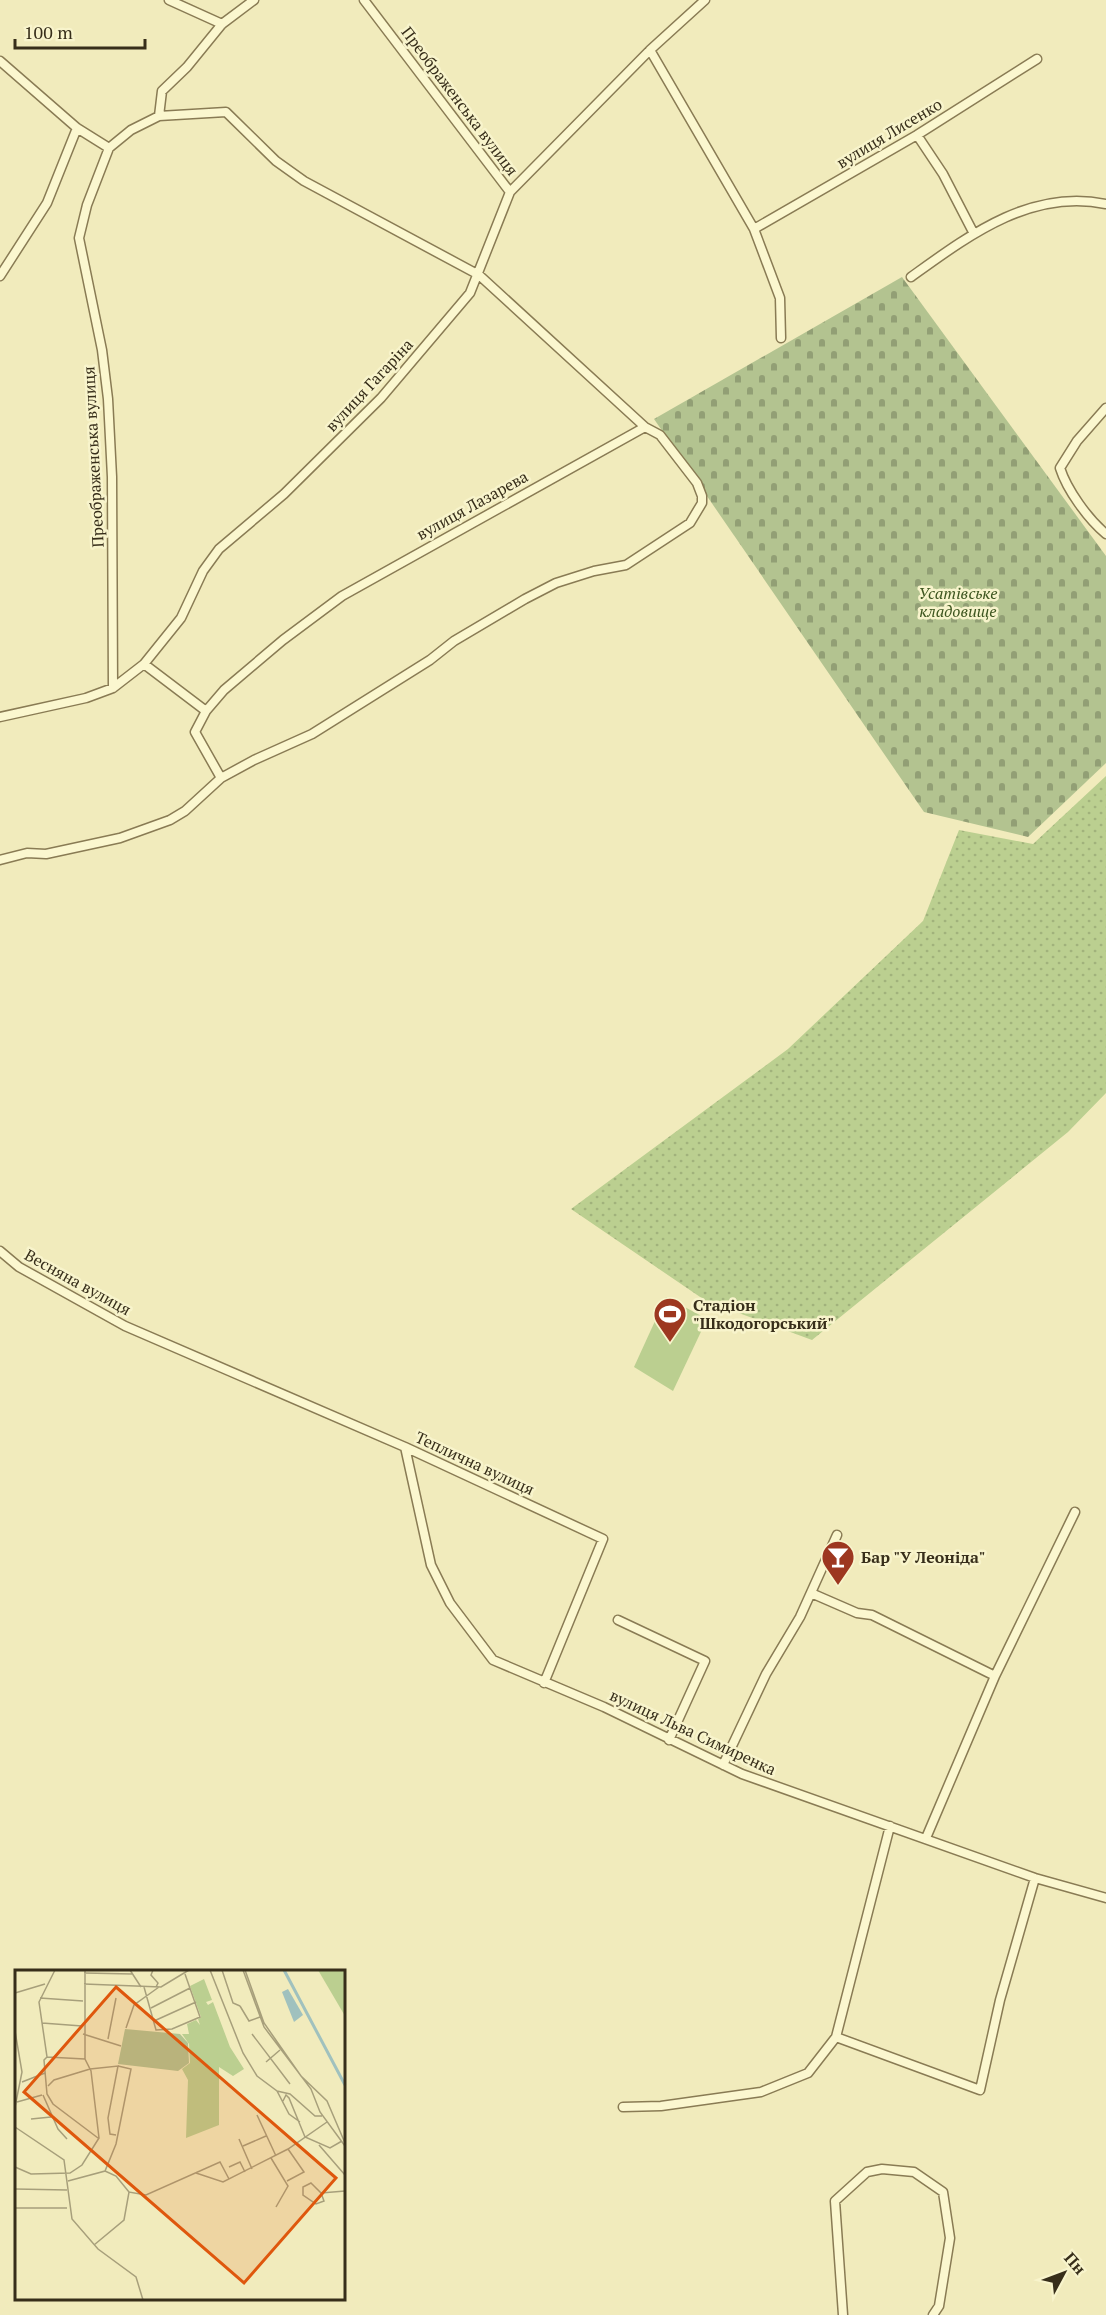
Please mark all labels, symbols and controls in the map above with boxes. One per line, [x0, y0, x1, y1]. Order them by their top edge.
scale bar [15, 12, 146, 50]
text: 100 m [24, 20, 73, 44]
street label: Преображенська вулиця [397, 22, 523, 180]
street label: вулиця Лисенко [832, 93, 946, 173]
street label: вулиця Гагаріна [320, 334, 418, 436]
street label: Преображенська вулиця [77, 366, 109, 548]
street label: вулиця Лазарева [412, 465, 532, 545]
park label: Усатівське кладовище [918, 582, 998, 622]
street label: Весняна вулиця [21, 1244, 135, 1320]
place label: Стадіон "Шкодогорський" [693, 1294, 834, 1334]
sports icon: Стадіон "Шкодогорський" [652, 1296, 688, 1343]
street label: Теплична вулиця [412, 1426, 538, 1500]
bar icon: Бар "У Леоніда" [820, 1539, 856, 1586]
place label: Бар "У Леоніда" [861, 1546, 986, 1568]
street label: вулиця Льва Симиренка [606, 1684, 780, 1780]
inset map [15, 1970, 345, 2300]
north arrow [1034, 2243, 1094, 2303]
text: Пн [1060, 2247, 1091, 2279]

